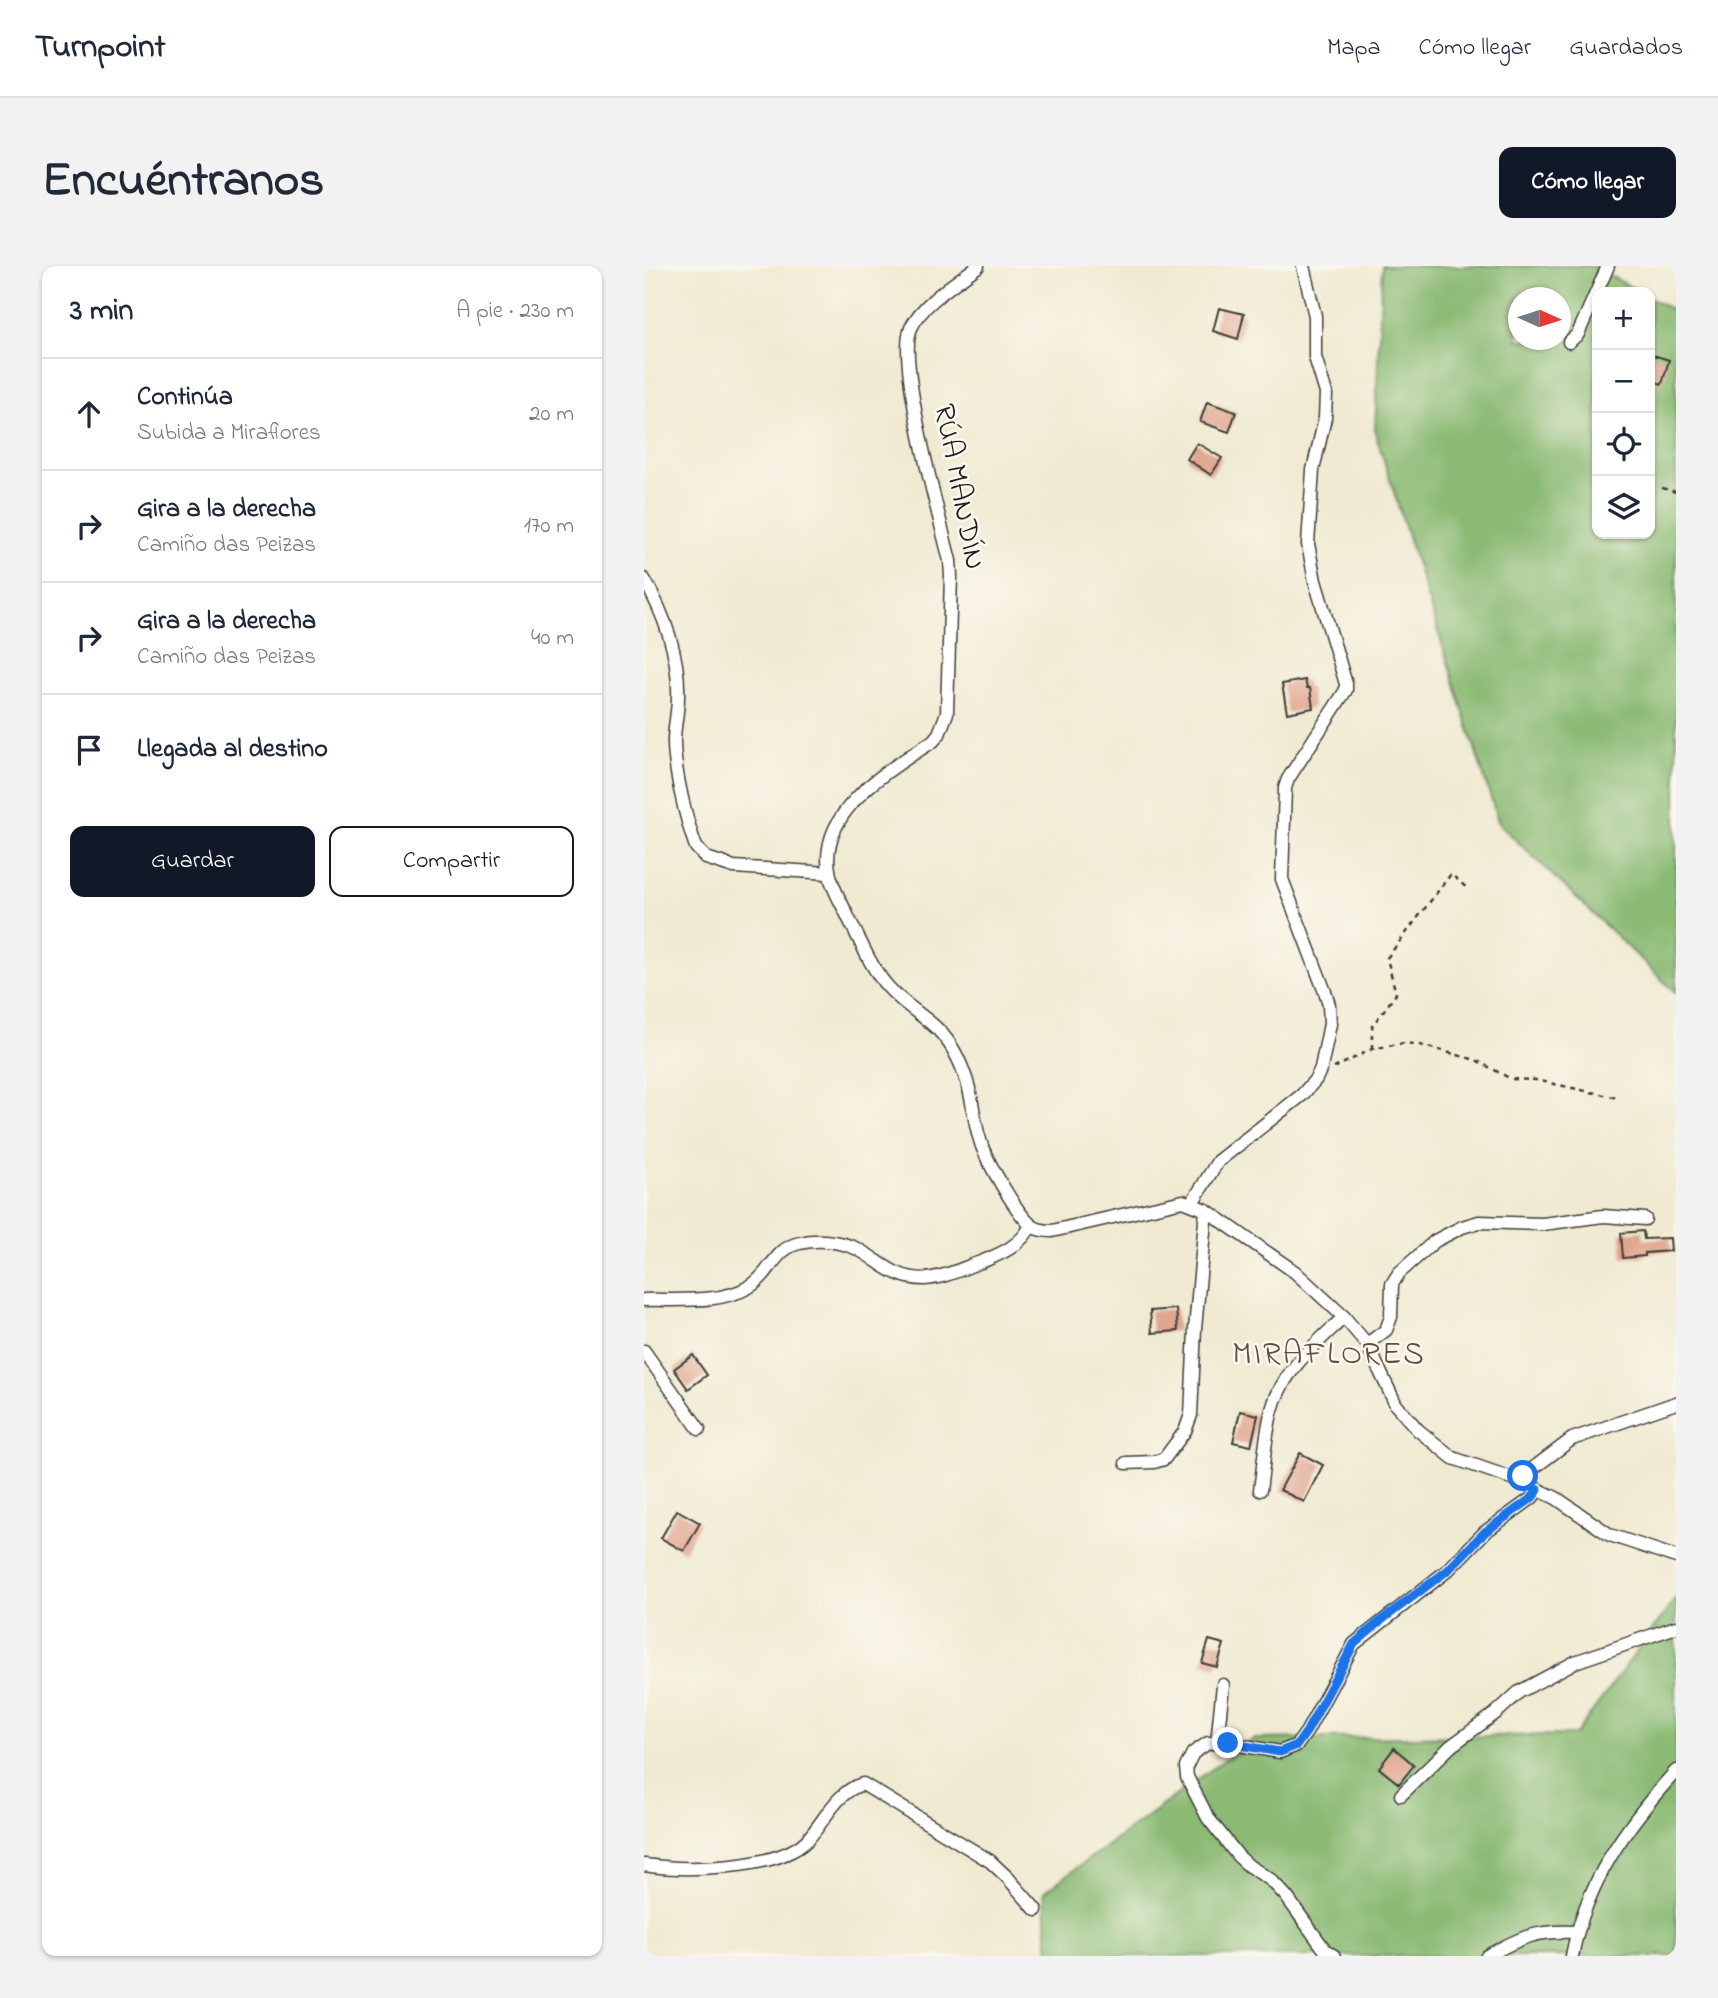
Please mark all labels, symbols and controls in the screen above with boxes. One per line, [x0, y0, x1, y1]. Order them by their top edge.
text: Turnpoint [35, 24, 166, 72]
text: Mapa [1327, 31, 1380, 66]
text: Cómo llegar [1418, 31, 1531, 66]
text: Guardados [1569, 31, 1683, 66]
text: Encuéntranos [42, 146, 324, 218]
button: Cómo llegar [1499, 147, 1676, 218]
north arrow [1508, 287, 1571, 350]
map controls [1592, 287, 1655, 539]
button: + [1592, 287, 1655, 350]
text: 3 min [70, 290, 133, 334]
text: A pie · 230 m [456, 295, 574, 328]
button: − [1592, 350, 1655, 413]
text: Continúa [137, 379, 233, 417]
icon: ahead [70, 395, 108, 433]
text: 20 m [529, 398, 574, 431]
street label: RÚA MANDÍN [920, 400, 996, 574]
button: locate [1592, 413, 1655, 476]
text: Subida a Miraflores [137, 417, 321, 450]
button: layers [1592, 476, 1655, 539]
text: Gira a la derecha [137, 491, 316, 529]
icon: right [70, 507, 108, 545]
text: 170 m [524, 510, 574, 543]
text: Camiño das Peizas [137, 529, 316, 562]
text: Gira a la derecha [137, 603, 316, 641]
icon: right [70, 619, 108, 657]
text: 40 m [531, 622, 574, 655]
text: Camiño das Peizas [137, 641, 316, 674]
icon: arrive [70, 731, 108, 769]
text: Llegada al destino [137, 731, 328, 769]
button: Guardar [70, 826, 315, 897]
button: Compartir [329, 826, 574, 897]
district label: MIRAFLORES [1232, 1332, 1426, 1379]
route start [1507, 1460, 1538, 1491]
route end [1212, 1727, 1243, 1758]

